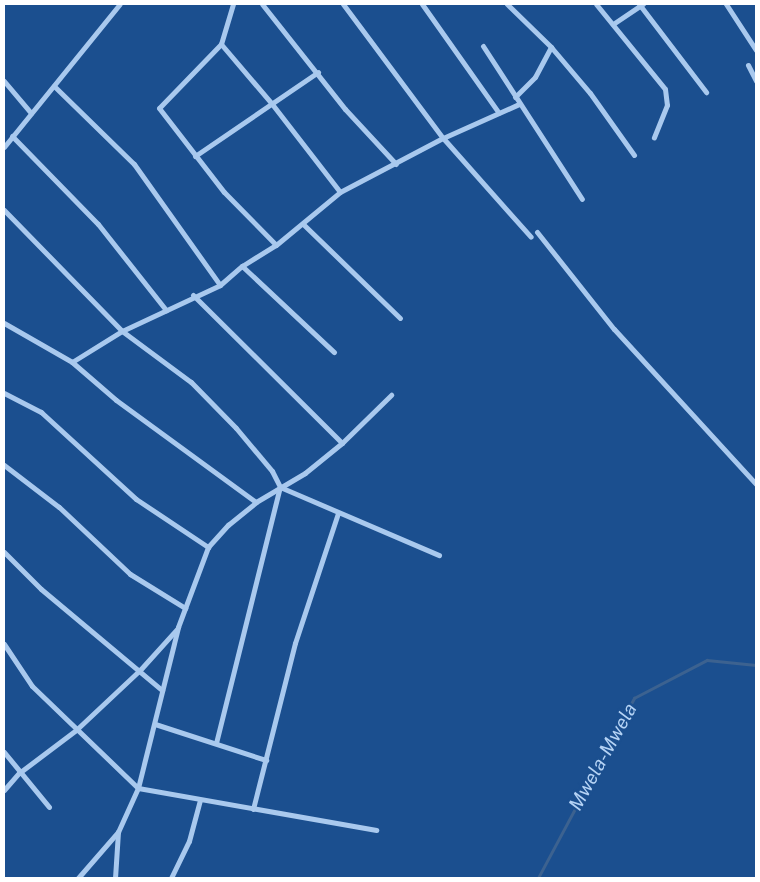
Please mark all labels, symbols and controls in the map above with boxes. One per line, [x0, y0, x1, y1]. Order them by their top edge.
water label: Mwela-Mwela [564, 699, 642, 815]

